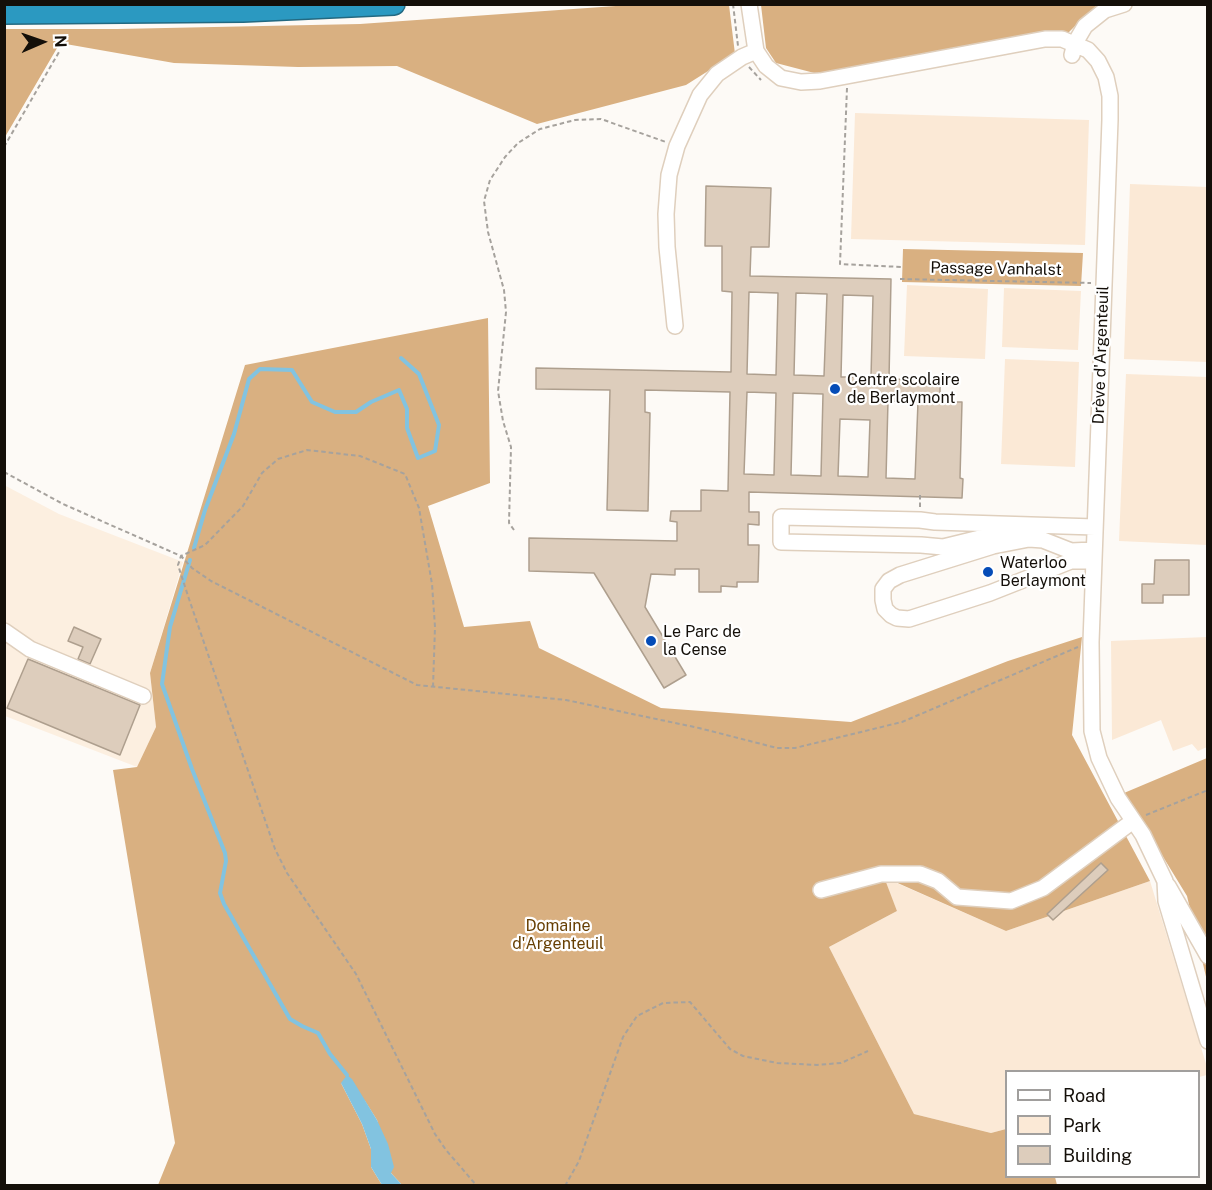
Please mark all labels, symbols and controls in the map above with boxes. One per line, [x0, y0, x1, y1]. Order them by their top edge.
north arrow [12, 12, 72, 72]
text: N [51, 35, 70, 48]
street label: Passage Vanhalst [930, 258, 1062, 280]
street label: Drève d'Argenteuil [1089, 285, 1113, 425]
place label: Centre scolaire de Berlaymont [847, 370, 960, 408]
marker: Centre scolaire de Berlaymont [828, 382, 842, 396]
place label: Waterloo Berlaymont [1000, 553, 1086, 591]
marker: Waterloo Berlaymont [981, 565, 995, 579]
place label: Le Parc de la Cense [663, 622, 741, 660]
marker: Le Parc de la Cense [644, 634, 658, 648]
park label: Domaine d'Argenteuil [512, 916, 604, 954]
legend [1005, 1070, 1200, 1178]
text: Road [1063, 1085, 1106, 1106]
text: Park [1063, 1115, 1101, 1136]
text: Building [1063, 1145, 1132, 1166]

